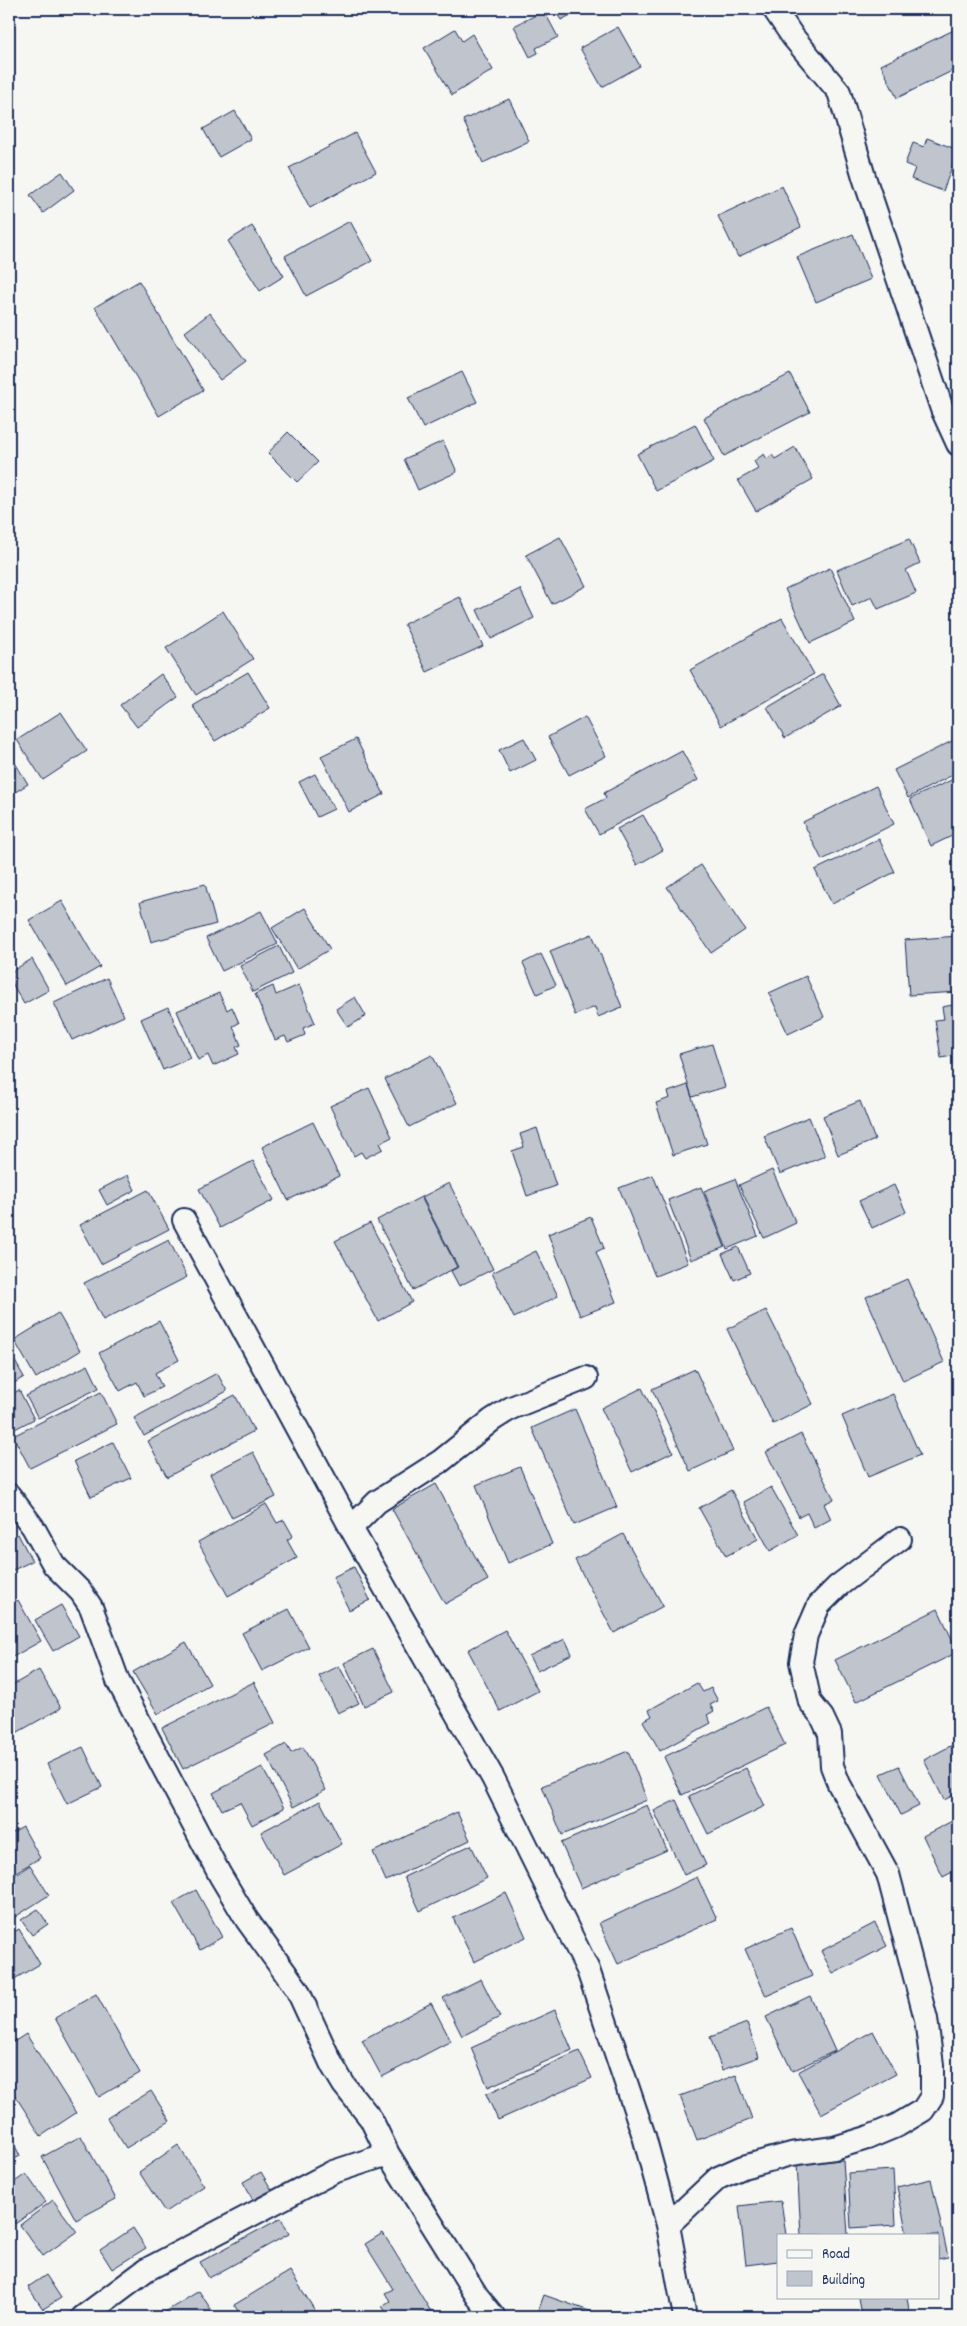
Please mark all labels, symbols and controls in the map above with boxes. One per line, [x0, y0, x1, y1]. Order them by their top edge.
legend [777, 2234, 940, 2298]
text: Road [822, 2244, 850, 2266]
text: Building [822, 2270, 865, 2292]

